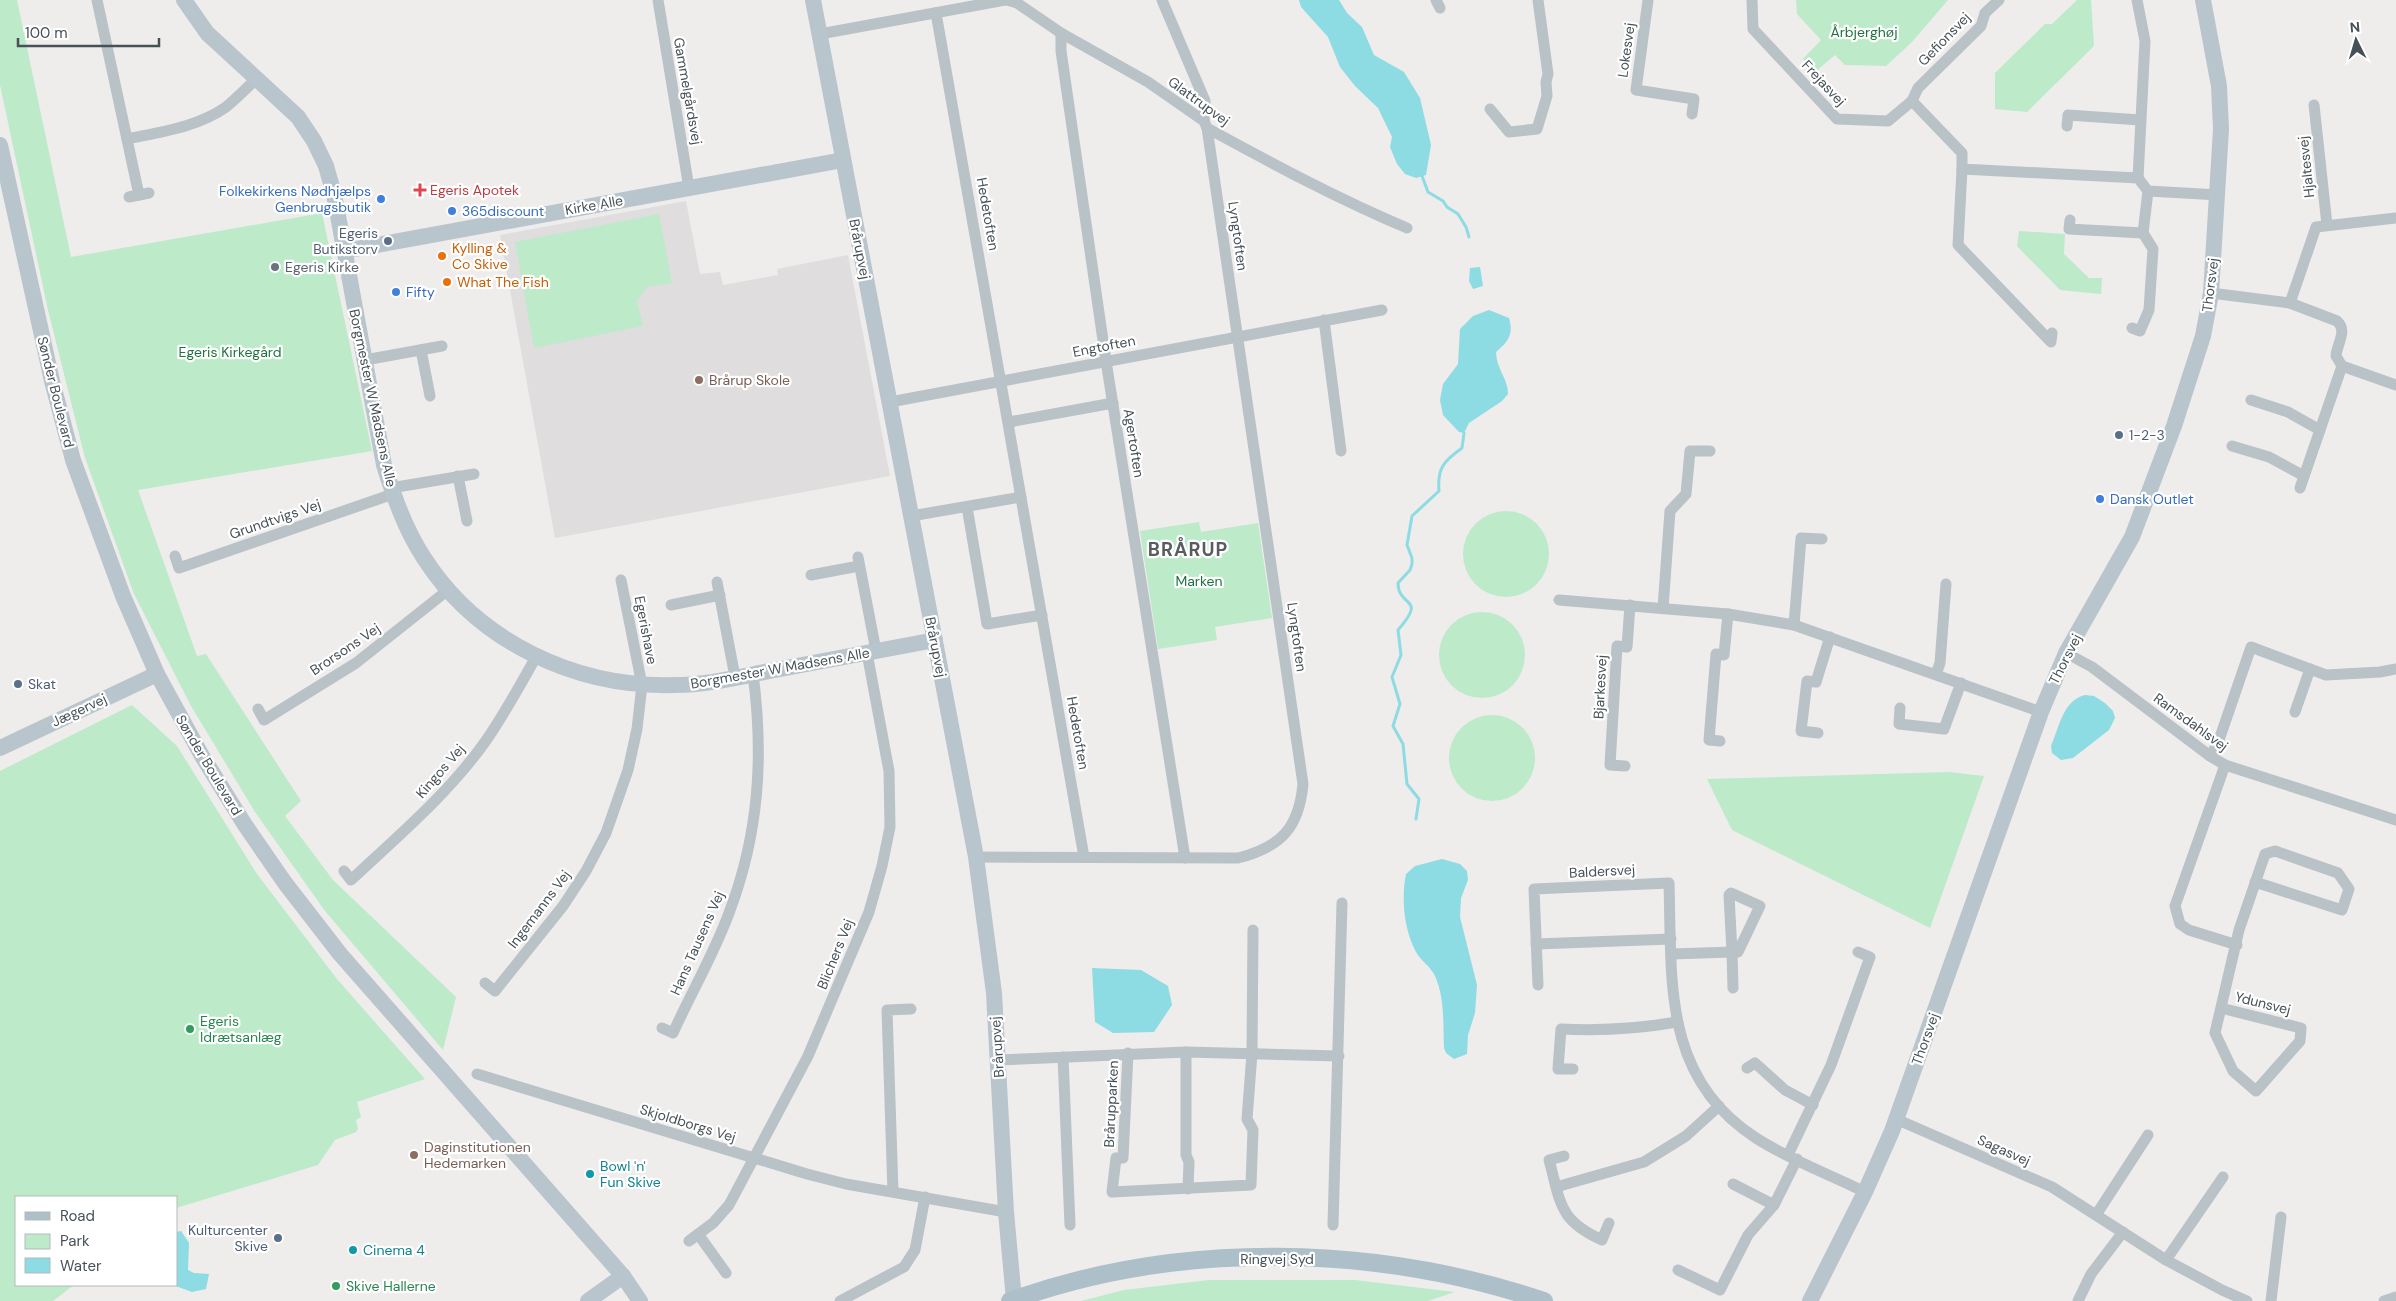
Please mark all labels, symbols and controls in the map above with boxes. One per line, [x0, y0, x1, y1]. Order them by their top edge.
street label: Gefionsvej [1914, 8, 1974, 70]
scale bar [18, 15, 159, 47]
north arrow [2331, 15, 2381, 65]
text: N [2349, 18, 2361, 36]
street label: Lokesvej [1613, 22, 1639, 78]
text: 100 m [25, 23, 68, 43]
park label: Årbjerghøj [1830, 23, 1898, 41]
street label: Gammelgårdsvej [670, 36, 706, 146]
street label: Frejasvej [1798, 56, 1850, 110]
street label: Glattrupvej [1165, 73, 1233, 129]
street label: Hjaltesvej [2294, 135, 2318, 199]
street label: Hedetoften [973, 176, 1003, 252]
place label: Egeris Apotek [430, 181, 519, 199]
place label: Folkekirkens Nødhjælps Genbrugsbutik [219, 182, 371, 216]
marker: Egeris Apotek [414, 184, 426, 196]
street label: Kirke Alle [564, 191, 624, 219]
marker: Folkekirkens Nødhjælps Genbrugsbutik [375, 193, 387, 205]
street label: Lyngtoften [1224, 200, 1252, 272]
place label: 365discount [462, 202, 544, 220]
marker: 365discount [446, 205, 458, 217]
street label: Brårupvej [845, 217, 875, 281]
place label: Egeris Butikstorv [313, 224, 379, 258]
marker: Egeris Butikstorv [382, 235, 394, 247]
place label: Kylling & Co Skive [452, 239, 508, 273]
marker: Kylling & Co Skive [436, 250, 448, 262]
street label: Thorsvej [2198, 257, 2222, 313]
place label: Egeris Kirke [285, 258, 359, 276]
marker: Egeris Kirke [269, 261, 281, 273]
place label: What The Fish [457, 273, 549, 291]
marker: What The Fish [441, 276, 453, 288]
place label: Fifty [406, 283, 435, 301]
marker: Fifty [390, 286, 402, 298]
street label: Borgmester W Madsens Alle [345, 307, 401, 489]
street label: Engtoften [1071, 331, 1137, 361]
street label: Sønder Boulevard [33, 334, 79, 450]
park label: Egeris Kirkegård [179, 343, 281, 361]
place label: Brårup Skole [709, 371, 790, 389]
marker: Brårup Skole [693, 374, 705, 386]
street label: Agertoften [1120, 407, 1148, 479]
place label: 1-2-3 [2129, 426, 2165, 444]
marker: 1-2-3 [2113, 429, 2125, 441]
place label: Dansk Outlet [2110, 490, 2194, 508]
marker: Dansk Outlet [2094, 493, 2106, 505]
street label: Grundtvigs Vej [227, 495, 323, 543]
district label: BRÅRUP [1148, 537, 1228, 562]
park label: Marken [1175, 572, 1223, 590]
street label: Egerishave [631, 594, 661, 666]
street label: Lyngtoften [1283, 601, 1311, 673]
street label: Brårupvej [921, 615, 951, 679]
street label: Brorsons Vej [306, 619, 384, 679]
street label: Thorsvej [2045, 631, 2085, 687]
street label: Borgmester W Madsens Alle [689, 643, 871, 693]
street label: Bjarkesvej [1589, 654, 1611, 720]
place label: Skat [28, 675, 56, 693]
marker: Skat [12, 678, 24, 690]
street label: Jægervej [49, 689, 109, 731]
street label: Ramsdahlsvej [2150, 689, 2232, 755]
street label: Hedetoften [1063, 695, 1093, 771]
street label: Sønder Boulevard [172, 711, 246, 819]
street label: Kingos Vej [412, 740, 468, 802]
street label: Baldersvej [1569, 860, 1635, 882]
street label: Ingemanns Vej [504, 866, 574, 952]
street label: Hans Tausens Vej [666, 888, 728, 998]
street label: Blichers Vej [813, 916, 857, 992]
street label: Ydunsvej [2233, 987, 2293, 1019]
street label: Thorsvej [1907, 1010, 1943, 1068]
place label: Egeris Idrætsanlæg [200, 1012, 282, 1046]
street label: Brårupvej [986, 1016, 1008, 1078]
marker: Egeris Idrætsanlæg [184, 1023, 196, 1035]
street label: Brårupparken [1100, 1060, 1122, 1148]
street label: Skjoldborgs Vej [638, 1100, 738, 1146]
street label: Sagasvej [1975, 1130, 2033, 1170]
place label: Daginstitutionen Hedemarken [424, 1138, 531, 1172]
marker: Daginstitutionen Hedemarken [408, 1149, 420, 1161]
place label: Bowl 'n' Fun Skive [600, 1157, 661, 1191]
marker: Bowl 'n' Fun Skive [584, 1168, 596, 1180]
legend [15, 1196, 178, 1286]
text: Road [60, 1206, 95, 1226]
place label: Kulturcenter Skive [188, 1221, 268, 1255]
text: Park [60, 1231, 90, 1251]
marker: Kulturcenter Skive [272, 1232, 284, 1244]
place label: Cinema 4 [363, 1241, 425, 1259]
marker: Cinema 4 [347, 1244, 359, 1256]
street label: Ringvej Syd [1240, 1250, 1314, 1268]
text: Water [60, 1256, 102, 1276]
place label: Skive Hallerne [346, 1277, 436, 1295]
marker: Skive Hallerne [330, 1280, 342, 1292]

